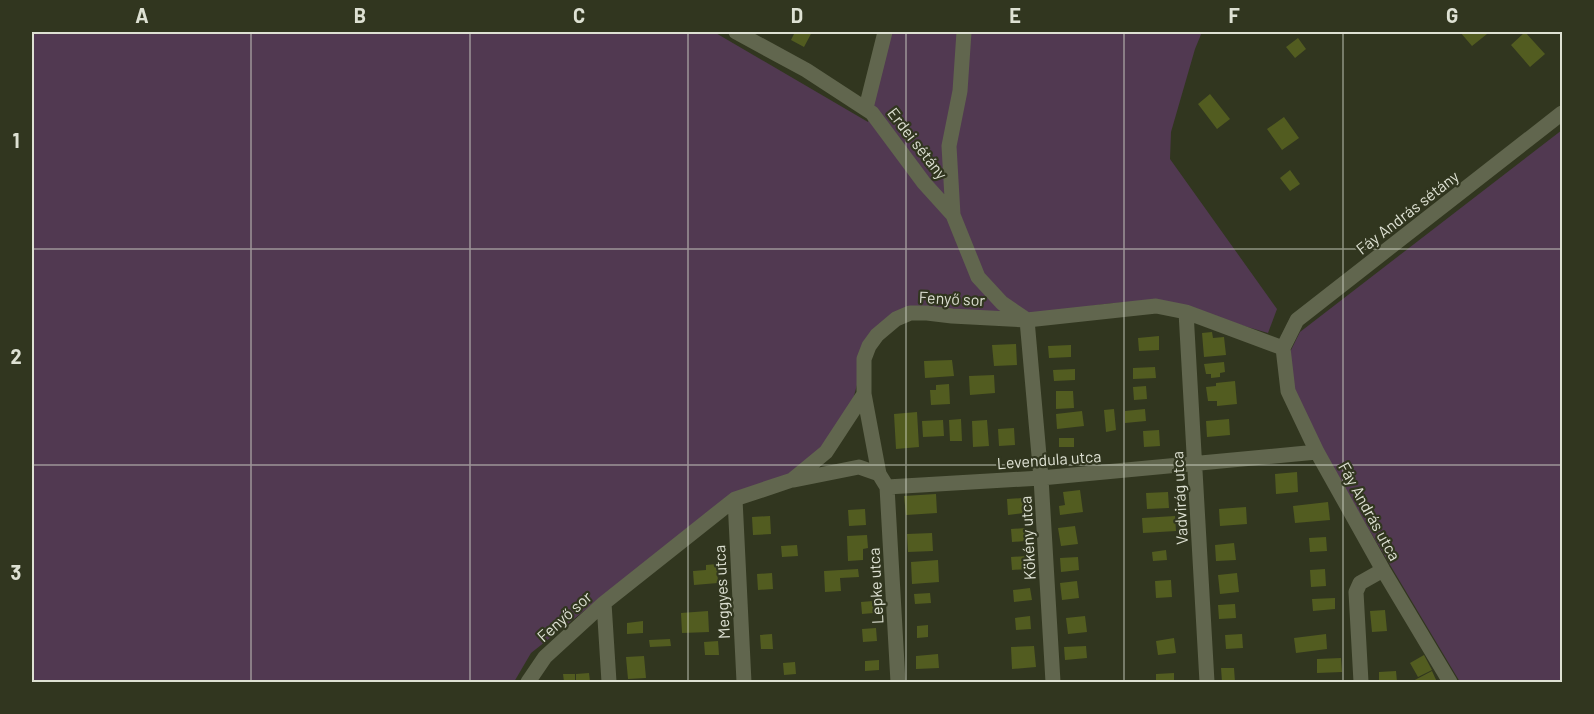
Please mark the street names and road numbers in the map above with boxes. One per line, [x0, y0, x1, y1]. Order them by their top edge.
street label: Erdei sétány [884, 103, 952, 183]
street label: Fáy András sétány [1352, 166, 1463, 258]
street label: Fenyő sor [918, 287, 986, 309]
street label: Levendula utca [996, 446, 1102, 472]
street label: Vadvirág utca [1167, 451, 1191, 545]
street label: Fáy András utca [1335, 458, 1405, 564]
street label: Kökény utca [1015, 496, 1039, 580]
street label: Meggyes utca [709, 544, 733, 640]
street label: Lepke utca [864, 547, 886, 625]
street label: Fenyő sor [533, 587, 595, 645]

